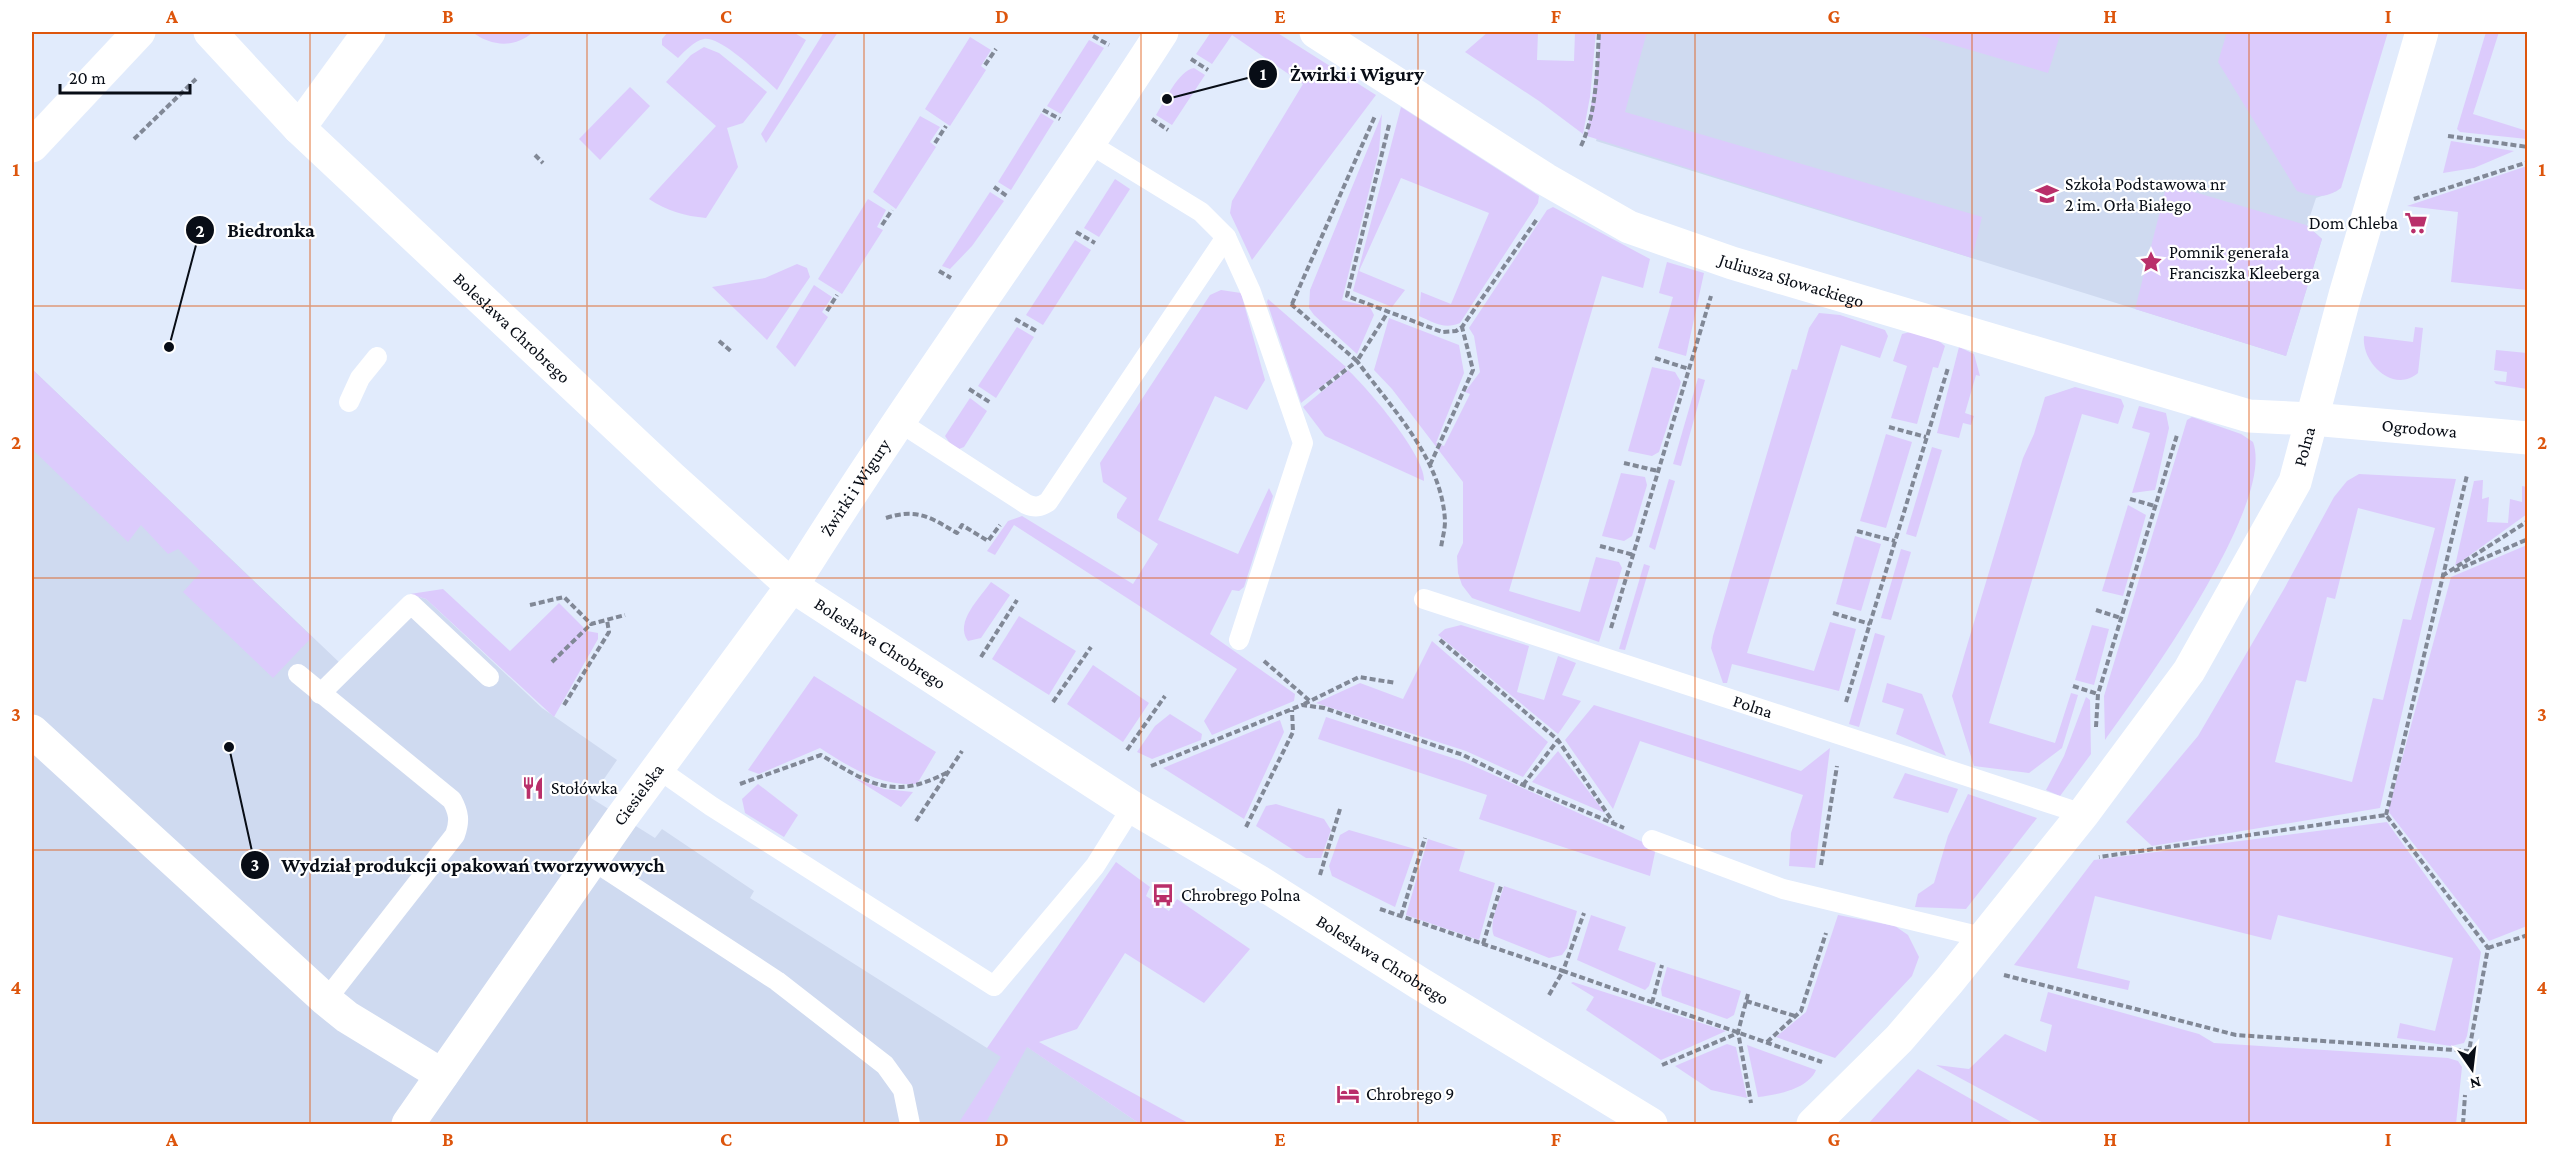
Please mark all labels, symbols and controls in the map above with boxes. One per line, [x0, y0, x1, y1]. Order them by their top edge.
text: A [165, 5, 179, 27]
text: B [442, 5, 454, 27]
text: C [720, 5, 732, 27]
text: D [995, 5, 1009, 27]
text: E [1274, 5, 1286, 27]
text: F [1551, 5, 1562, 27]
text: G [1828, 5, 1841, 27]
text: H [2103, 5, 2117, 27]
text: I [2385, 5, 2392, 27]
callout: Żwirki i Wigury [1248, 55, 1436, 93]
scale bar [60, 57, 190, 95]
text: Żwirki i Wigury [1290, 63, 1424, 85]
text: 1 [1260, 64, 1267, 84]
text: 20 m [69, 68, 106, 88]
text: 1 [12, 158, 20, 180]
text: 1 [2538, 158, 2546, 180]
place label: Szkoła Podstawowa nr 2 im. Orła Białego [2065, 174, 2227, 215]
school or university icon: Szkoła Podstawowa nr 2 im. Orła Białego [2034, 181, 2060, 207]
supermarket icon: Dom Chleba [2403, 210, 2429, 236]
callout: Biedronka [185, 211, 326, 249]
place label: Dom Chleba [2309, 213, 2398, 233]
text: Biedronka [227, 219, 315, 241]
text: 2 [195, 221, 205, 241]
place label: Pomnik generała Franciszka Kleeberga [2169, 242, 2320, 283]
street label: Juliusza Słowackiego [1714, 249, 1866, 312]
place icon: Pomnik generała Franciszka Kleeberga [2138, 249, 2164, 275]
street label: Bolesława Chrobrego [450, 268, 574, 387]
street label: Ogrodowa [2381, 415, 2458, 442]
street label: Polna [2290, 424, 2319, 469]
text: 2 [11, 431, 21, 453]
text: 2 [2537, 431, 2547, 453]
street label: Żwirki i Wigury [816, 435, 895, 540]
street label: Bolesława Chrobrego [811, 593, 950, 693]
street label: Polna [1731, 691, 1775, 722]
text: 3 [11, 703, 21, 725]
text: 3 [2537, 703, 2547, 725]
street label: Ciesielska [609, 760, 668, 829]
restaurant icon: Stołówka [520, 775, 546, 801]
place label: Stołówka [551, 778, 618, 798]
callout: Wydział produkcji opakowań tworzywowych [240, 846, 677, 884]
text: Wydział produkcji opakowań tworzywowych [280, 854, 665, 877]
text: 3 [251, 855, 259, 875]
bus stop icon: Chrobrego Polna [1150, 882, 1176, 908]
place label: Chrobrego Polna [1181, 885, 1301, 905]
street label: Bolesława Chrobrego [1313, 911, 1453, 1009]
text: 4 [11, 976, 22, 998]
text: 4 [2537, 976, 2548, 998]
north arrow [2442, 1039, 2502, 1099]
text: N [2468, 1074, 2483, 1093]
hotel icon: Chrobrego 9 [1335, 1081, 1361, 1107]
place label: Chrobrego 9 [1366, 1084, 1454, 1104]
text: A [165, 1128, 179, 1150]
text: B [442, 1128, 454, 1150]
text: C [720, 1128, 732, 1150]
text: D [995, 1128, 1009, 1150]
text: E [1274, 1128, 1286, 1150]
text: F [1551, 1128, 1562, 1150]
text: G [1828, 1128, 1841, 1150]
text: H [2103, 1128, 2117, 1150]
text: I [2385, 1128, 2392, 1150]

